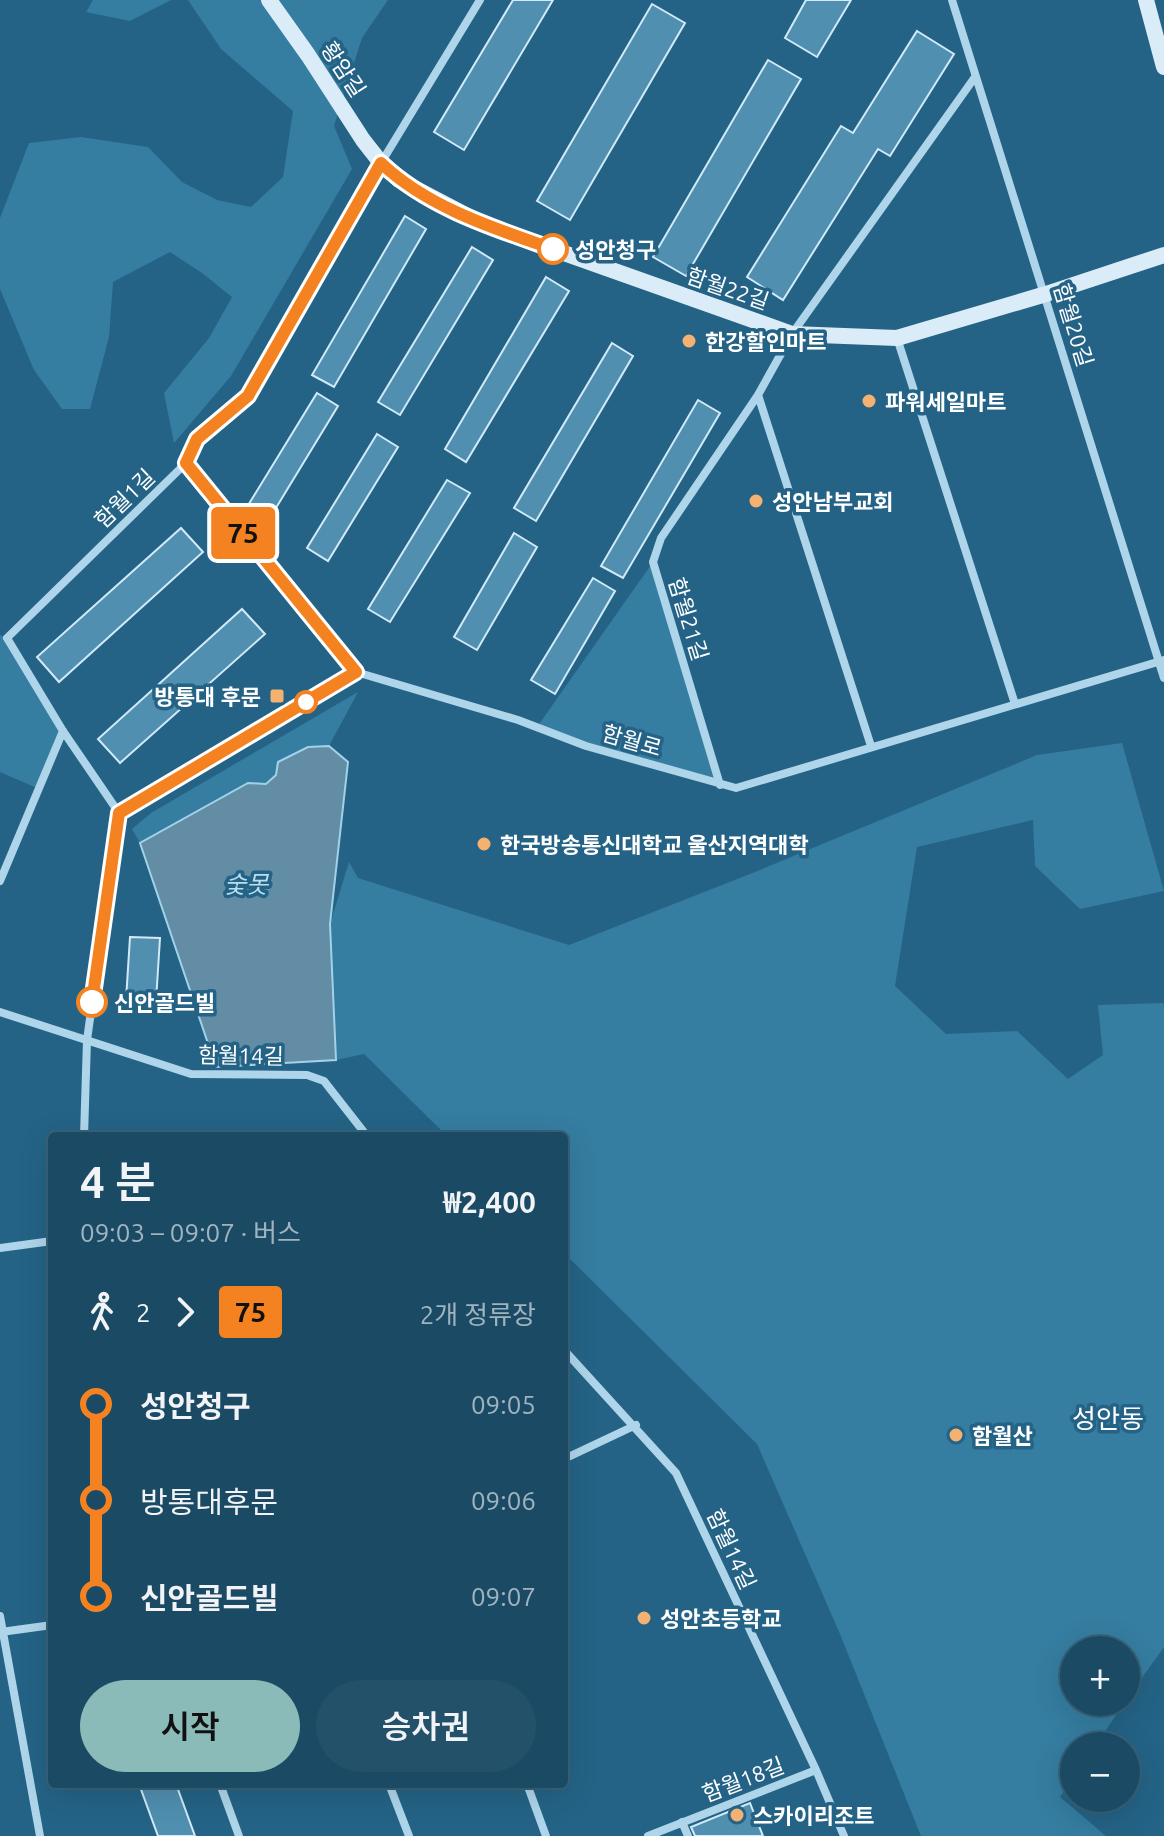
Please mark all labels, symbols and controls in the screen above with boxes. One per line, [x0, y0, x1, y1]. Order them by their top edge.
street label: 황암길 [317, 37, 371, 101]
marker: 성안청구 [538, 234, 568, 264]
place label: 성안청구 [575, 237, 656, 262]
street label: 함월22길 [683, 262, 773, 314]
street label: 함월20길 [1050, 280, 1098, 370]
place label: 한강할인마트 [705, 329, 826, 354]
marker: 한강할인마트 [680, 332, 698, 350]
place label: 파워세일마트 [885, 389, 1006, 414]
marker: 파워세일마트 [860, 392, 878, 410]
street label: 함월1길 [89, 464, 159, 532]
place label: 성안남부교회 [772, 489, 893, 514]
marker: 성안남부교회 [747, 492, 765, 510]
line badge: 75 [207, 507, 279, 559]
text: 75 [227, 517, 259, 548]
street label: 함월21길 [665, 574, 713, 664]
place label: 방통대 후문 [155, 684, 261, 709]
marker: 방통대 후문 [268, 687, 286, 705]
unlabelled marker [295, 691, 317, 713]
street label: 함월로 [599, 720, 665, 760]
place label: 한국방송통신대학교 울산지역대학 [500, 832, 809, 857]
marker: 한국방송통신대학교 울산지역대학 [475, 835, 493, 853]
water label: 숯못 [224, 871, 270, 898]
marker: 신안골드빌 [77, 987, 107, 1017]
place label: 신안골드빌 [114, 990, 215, 1015]
street label: 함월14길 [198, 1042, 284, 1068]
text: 4 분 [80, 1157, 156, 1206]
text: ₩2,400 [443, 1185, 536, 1219]
text: 09:03 – 09:07 · 버스 [80, 1218, 301, 1247]
icon: walk [80, 1290, 124, 1334]
icon: forward [163, 1290, 207, 1334]
text: 75 [235, 1296, 266, 1327]
text: 2 [136, 1298, 151, 1327]
text: 2개 정류장 [420, 1300, 536, 1329]
text: 성안청구 [140, 1389, 250, 1423]
text: 09:05 [471, 1390, 536, 1419]
district label: 성안동 [1072, 1404, 1144, 1433]
place label: 함월산 [972, 1423, 1033, 1448]
marker: 함월산 [947, 1426, 965, 1444]
text: 방통대후문 [140, 1485, 278, 1519]
text: 09:06 [471, 1486, 536, 1515]
street label: 함월14길 [703, 1505, 761, 1593]
text: 신안골드빌 [140, 1581, 278, 1615]
text: 09:07 [471, 1582, 536, 1611]
place label: 성안초등학교 [660, 1606, 781, 1631]
marker: 성안초등학교 [635, 1609, 653, 1627]
map controls [1060, 1636, 1140, 1812]
button: + [1060, 1636, 1140, 1716]
button: 시작 [80, 1680, 300, 1772]
button: 승차권 [316, 1680, 536, 1772]
button: − [1060, 1732, 1140, 1812]
street label: 함월18길 [699, 1752, 787, 1806]
place label: 스카이리조트 [753, 1803, 874, 1828]
marker: 스카이리조트 [728, 1806, 746, 1824]

